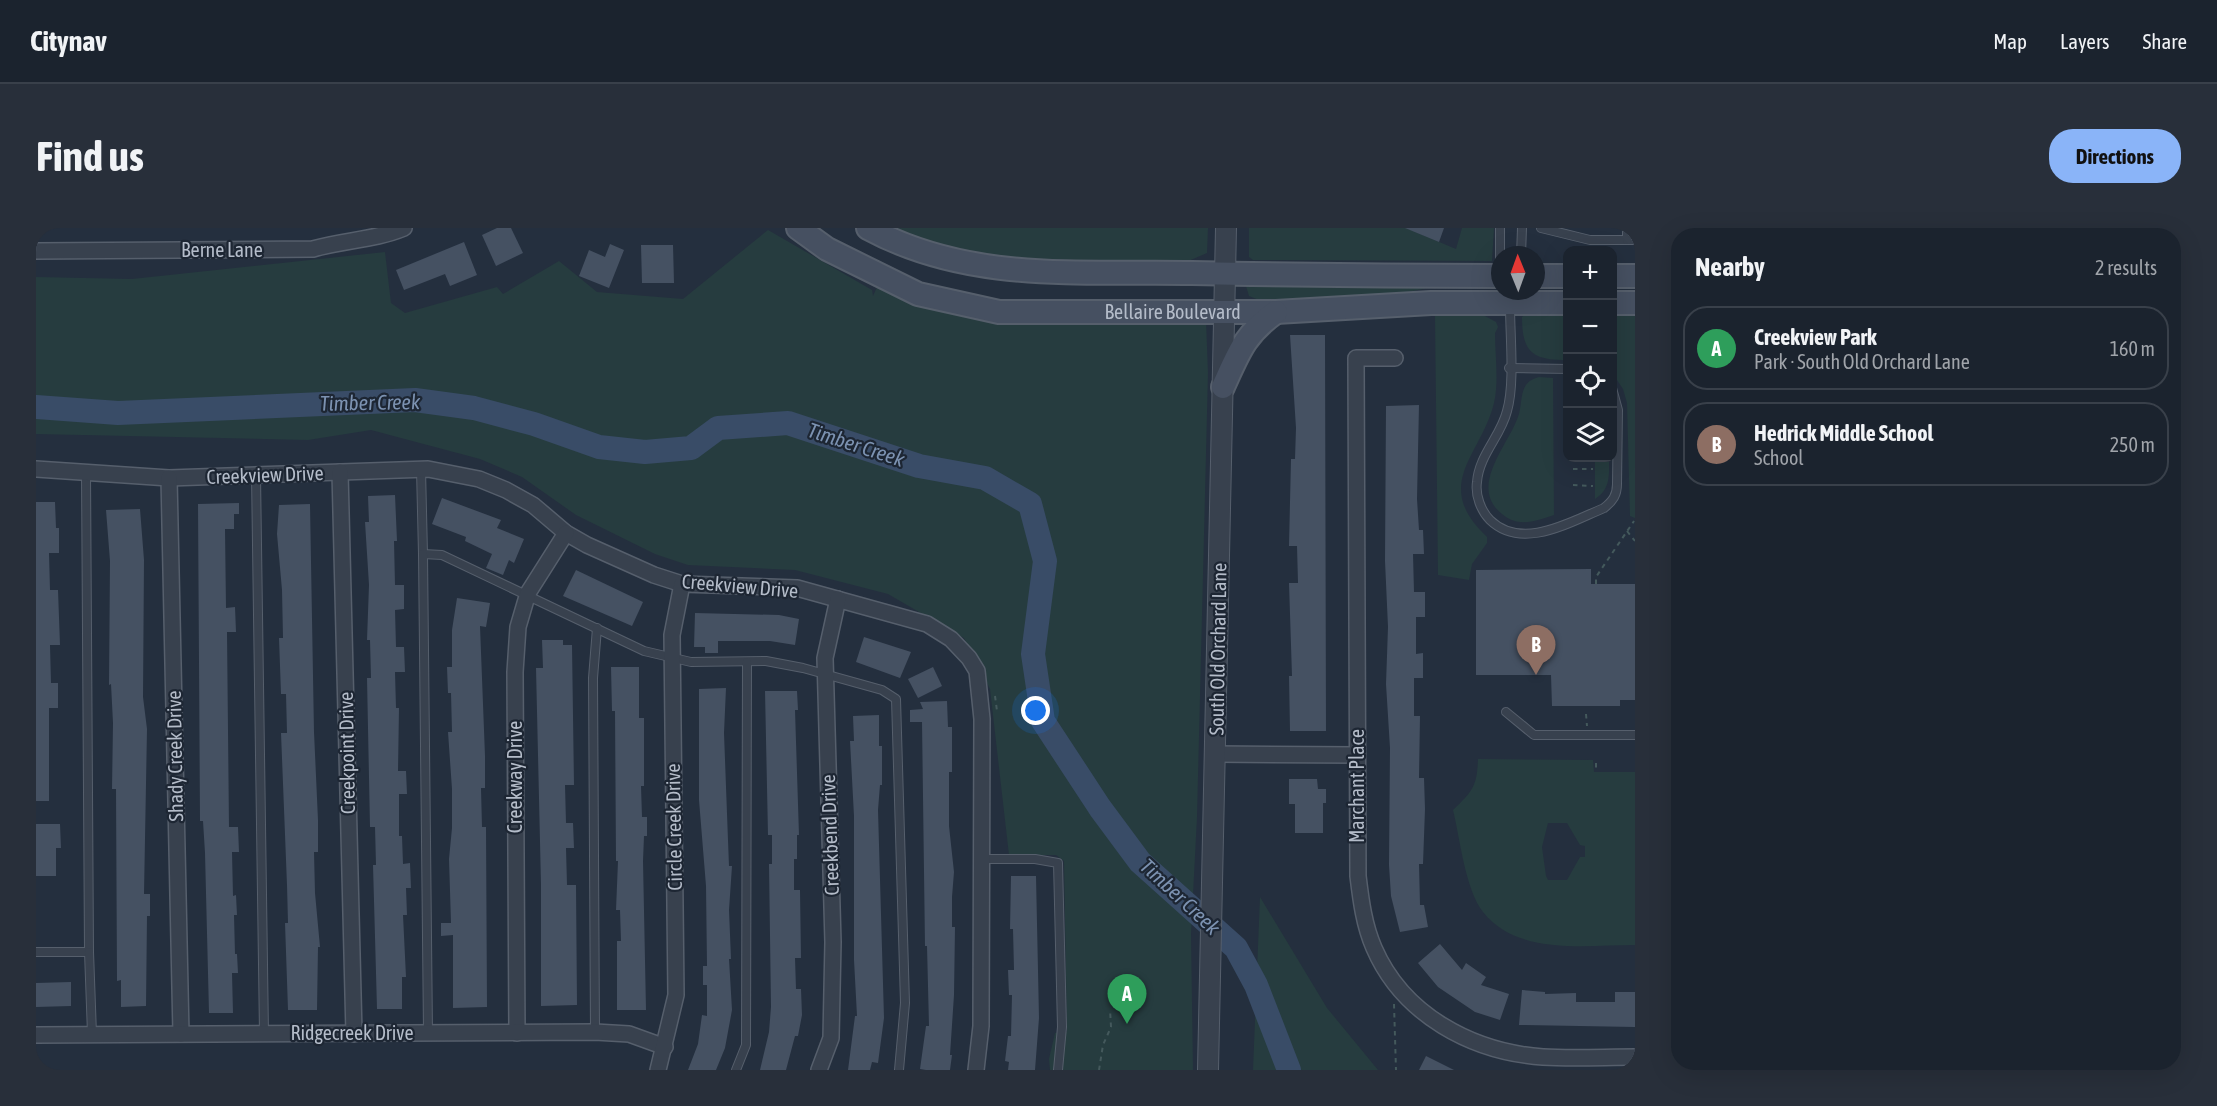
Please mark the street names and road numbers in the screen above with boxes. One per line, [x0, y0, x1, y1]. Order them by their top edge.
street label: Berne Lane [181, 238, 263, 261]
street label: Bellaire Boulevard [1105, 300, 1241, 323]
street label: Creekview Drive [206, 461, 324, 488]
street label: South Old Orchard Lane [1204, 563, 1231, 735]
street label: Creekview Drive [681, 569, 799, 602]
street label: Shady Creek Drive [162, 690, 187, 822]
street label: Creekpoint Drive [334, 692, 359, 814]
street label: Creekway Drive [503, 721, 526, 833]
street label: Marchant Place [1345, 729, 1368, 843]
street label: Circle Creek Drive [661, 763, 686, 891]
street label: Creekbend Drive [816, 774, 843, 896]
street label: Ridgecreek Drive [291, 1021, 413, 1044]

